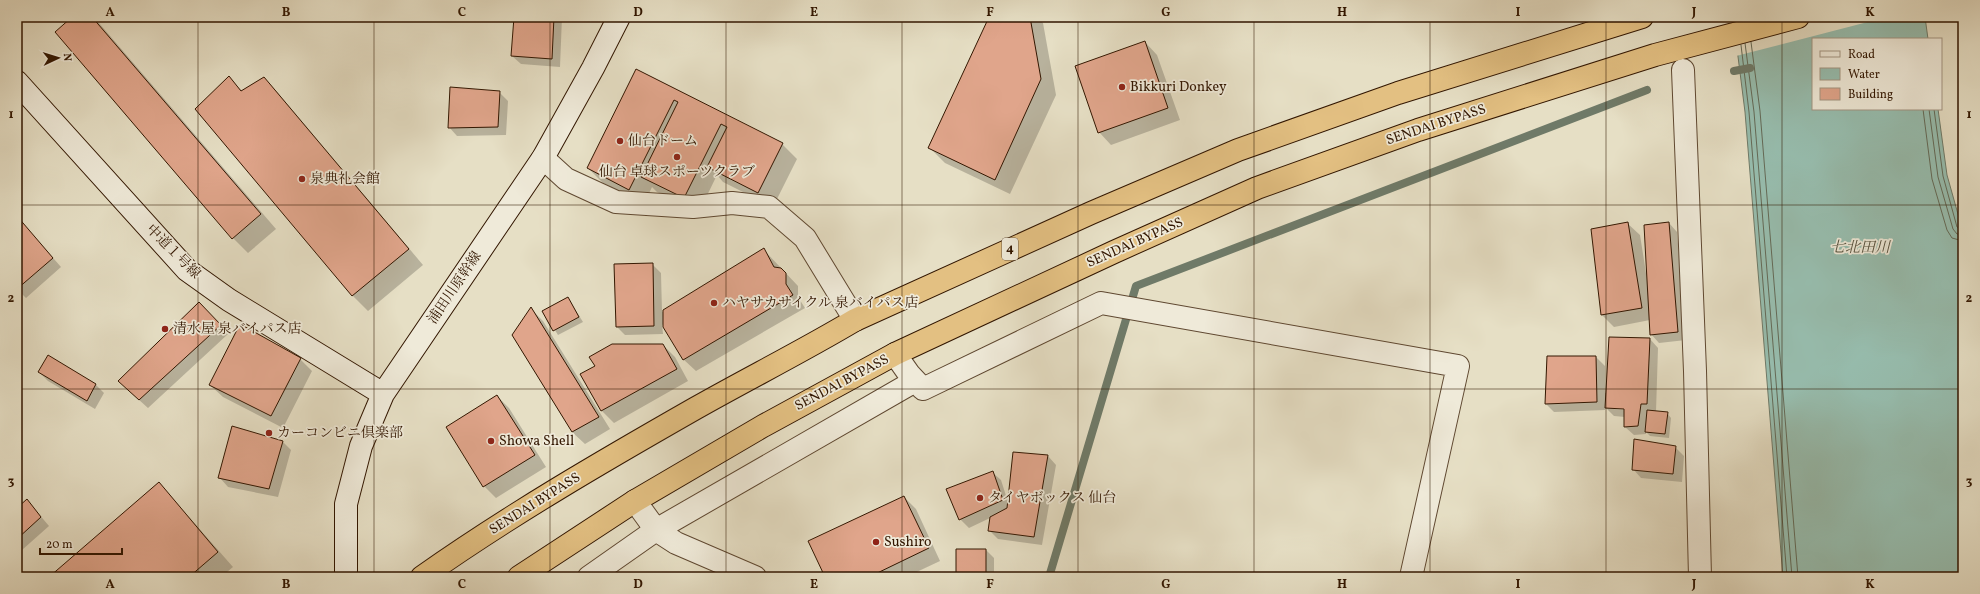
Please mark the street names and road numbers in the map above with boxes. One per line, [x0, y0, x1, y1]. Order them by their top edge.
street label: SENDAI BYPASS [1384, 100, 1488, 150]
street label: SENDAI BYPASS [1084, 213, 1186, 273]
street label: 中道１号線 [142, 221, 204, 283]
road number: 4 [1002, 238, 1018, 260]
street label: 浦田川原幹線 [424, 248, 486, 328]
street label: SENDAI BYPASS [792, 350, 892, 416]
street label: SENDAI BYPASS [486, 468, 584, 540]

